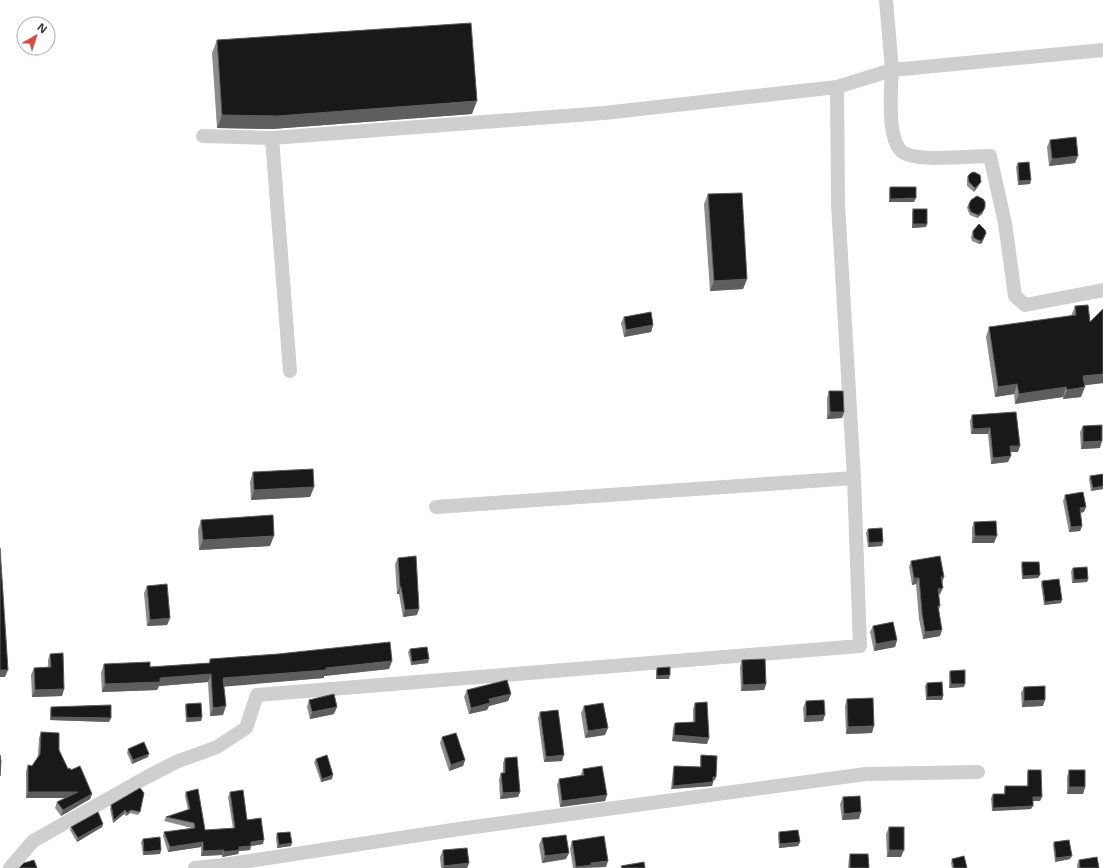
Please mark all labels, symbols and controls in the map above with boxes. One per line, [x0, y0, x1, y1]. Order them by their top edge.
north arrow [16, 16, 56, 56]
text: N [34, 19, 51, 36]

